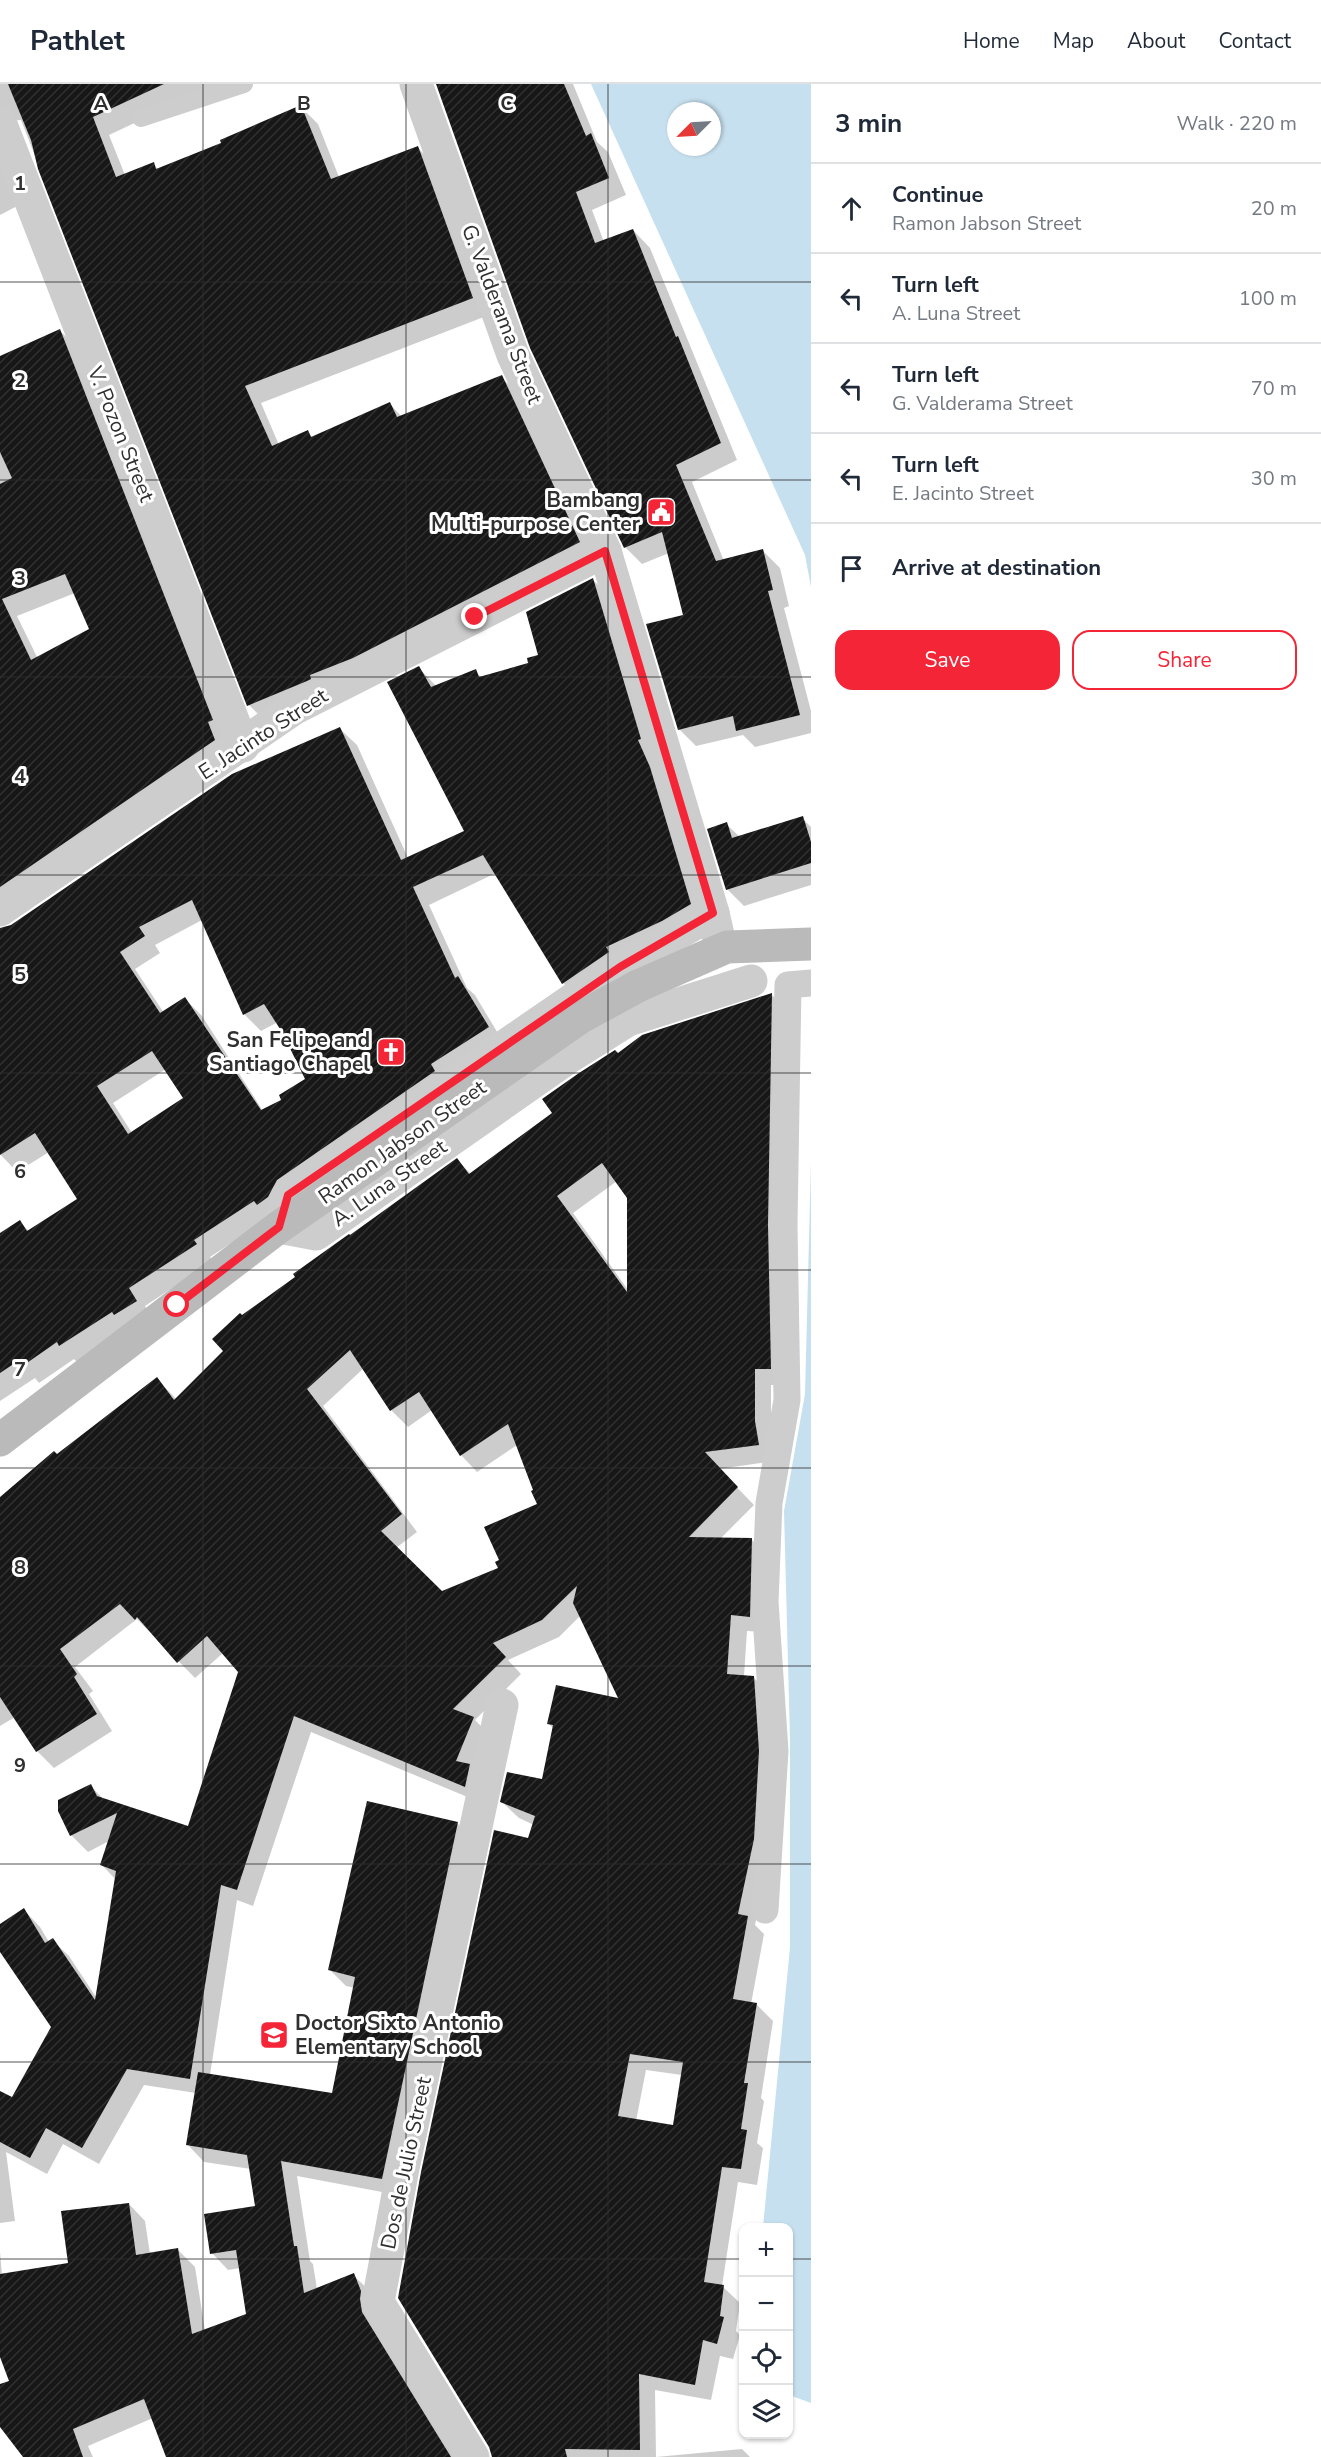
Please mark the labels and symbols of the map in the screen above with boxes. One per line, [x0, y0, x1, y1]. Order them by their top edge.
text: A [94, 90, 109, 117]
text: B [297, 90, 311, 117]
text: C [500, 90, 514, 117]
north arrow [667, 102, 721, 156]
text: 1 [14, 170, 26, 197]
street label: G. Valderama Street [455, 220, 549, 408]
street label: V. Pozon Street [81, 361, 161, 506]
text: 2 [14, 367, 26, 394]
place label: Bambang Multi-purpose Center [431, 486, 641, 538]
public building icon: Bambang Multi-purpose Center [645, 496, 677, 528]
text: 3 [14, 565, 26, 592]
route end [461, 603, 487, 629]
street label: E. Jacinto Street [193, 681, 334, 786]
text: 4 [14, 763, 26, 790]
text: 5 [14, 961, 26, 988]
place label: San Felipe and Santiago Chapel [209, 1026, 370, 1078]
church icon: San Felipe and Santiago Chapel [375, 1036, 407, 1068]
street label: Ramon Jabson Street [313, 1073, 492, 1210]
street label: A. Luna Street [326, 1133, 453, 1233]
text: 6 [14, 1158, 26, 1185]
route start [163, 1291, 189, 1317]
text: 7 [14, 1356, 26, 1383]
text: 8 [14, 1554, 26, 1581]
text: 9 [14, 1752, 26, 1779]
place label: Doctor Sixto Antonio Elementary School [295, 2009, 501, 2061]
school or university icon: Doctor Sixto Antonio Elementary School [258, 2019, 290, 2051]
street label: Dos de Julio Street [374, 2074, 438, 2252]

